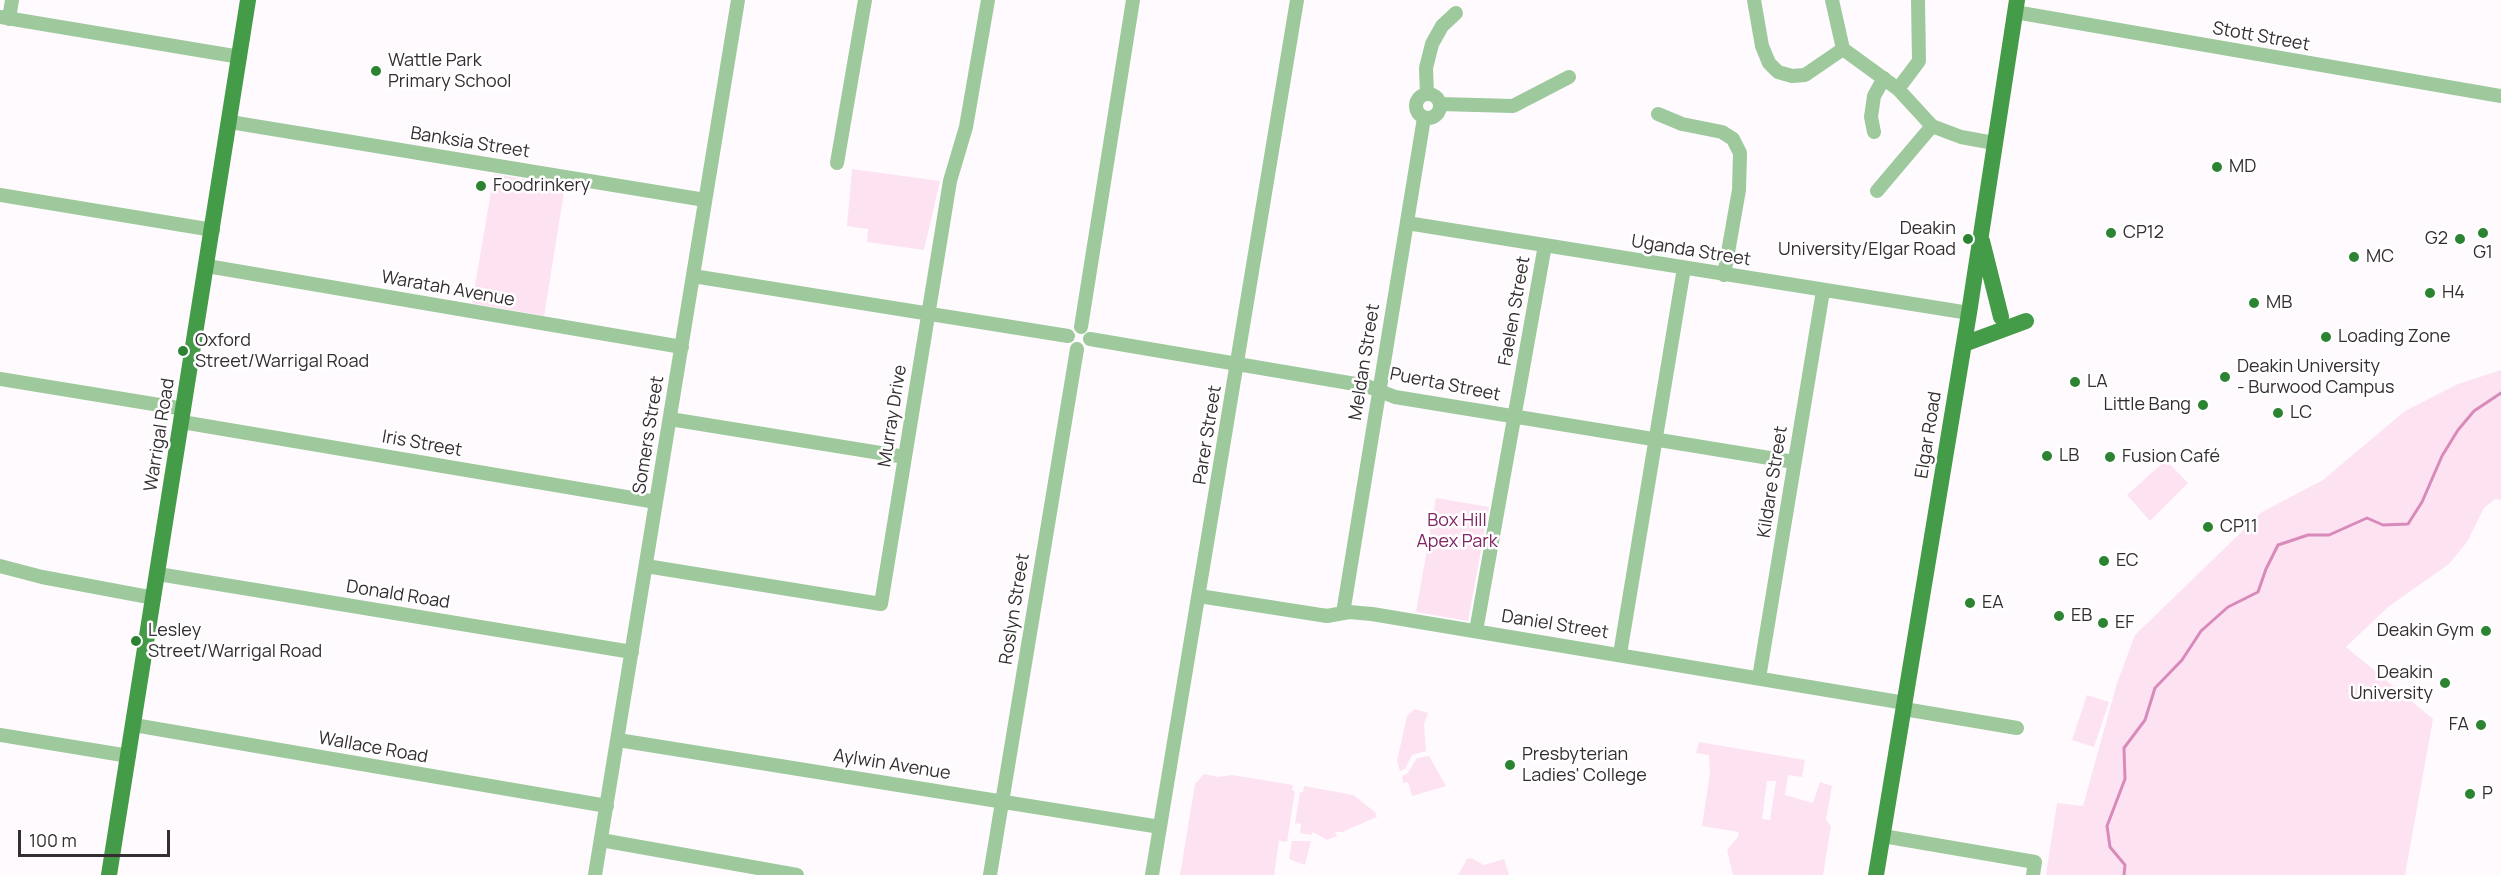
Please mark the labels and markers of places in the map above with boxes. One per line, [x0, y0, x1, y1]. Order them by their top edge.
place label: Wattle Park Primary School [388, 50, 512, 92]
marker: Wattle Park Primary School [369, 64, 383, 78]
place label: MD [2229, 156, 2256, 178]
marker: MD [2210, 160, 2224, 174]
place label: Foodrinkery [493, 175, 590, 197]
marker: Foodrinkery [474, 179, 488, 193]
place label: Deakin University/Elgar Road [1778, 218, 1956, 260]
place label: CP12 [2123, 222, 2164, 244]
marker: CP12 [2104, 226, 2118, 240]
marker: G1 [2476, 226, 2490, 240]
place label: G2 [2425, 228, 2448, 250]
marker: Deakin University/Elgar Road [1961, 232, 1975, 246]
marker: G2 [2453, 232, 2467, 246]
place label: G1 [2473, 242, 2493, 264]
place label: MC [2366, 246, 2394, 268]
marker: MC [2347, 250, 2361, 264]
place label: H4 [2442, 282, 2465, 304]
marker: H4 [2423, 286, 2437, 300]
place label: MB [2266, 292, 2292, 314]
marker: MB [2247, 296, 2261, 310]
place label: Loading Zone [2338, 326, 2451, 348]
place label: Oxford Street/Warrigal Road [195, 330, 369, 372]
marker: Loading Zone [2319, 330, 2333, 344]
marker: Oxford Street/Warrigal Road [176, 344, 190, 358]
place label: Deakin University - Burwood Campus [2237, 356, 2394, 398]
marker: Deakin University - Burwood Campus [2218, 370, 2232, 384]
place label: LA [2087, 371, 2108, 393]
marker: LA [2068, 375, 2082, 389]
place label: Little Bang [2104, 394, 2191, 416]
marker: Little Bang [2196, 398, 2210, 412]
place label: LC [2290, 402, 2312, 424]
marker: LC [2271, 406, 2285, 420]
place label: LB [2059, 445, 2079, 467]
place label: Fusion Café [2122, 446, 2220, 468]
marker: LB [2040, 449, 2054, 463]
marker: Fusion Café [2103, 450, 2117, 464]
place label: CP11 [2220, 516, 2258, 538]
marker: CP11 [2201, 520, 2215, 534]
place label: EC [2116, 550, 2139, 572]
marker: EC [2097, 554, 2111, 568]
place label: EA [1982, 592, 2004, 614]
marker: EA [1963, 596, 1977, 610]
place label: EB [2071, 605, 2092, 627]
marker: EB [2052, 609, 2066, 623]
place label: EF [2115, 612, 2134, 634]
marker: EF [2096, 616, 2110, 630]
place label: Lesley Street/Warrigal Road [148, 620, 322, 662]
place label: Deakin Gym [2377, 620, 2474, 642]
marker: Deakin Gym [2479, 624, 2493, 638]
marker: Lesley Street/Warrigal Road [129, 634, 143, 648]
place label: Deakin University [2350, 662, 2433, 704]
marker: Deakin University [2438, 676, 2452, 690]
place label: FA [2449, 714, 2469, 736]
marker: FA [2474, 718, 2488, 732]
place label: Presbyterian Ladies' College [1522, 744, 1647, 786]
marker: Presbyterian Ladies' College [1503, 758, 1517, 772]
place label: P [2482, 783, 2493, 805]
marker: P [2463, 787, 2477, 801]

